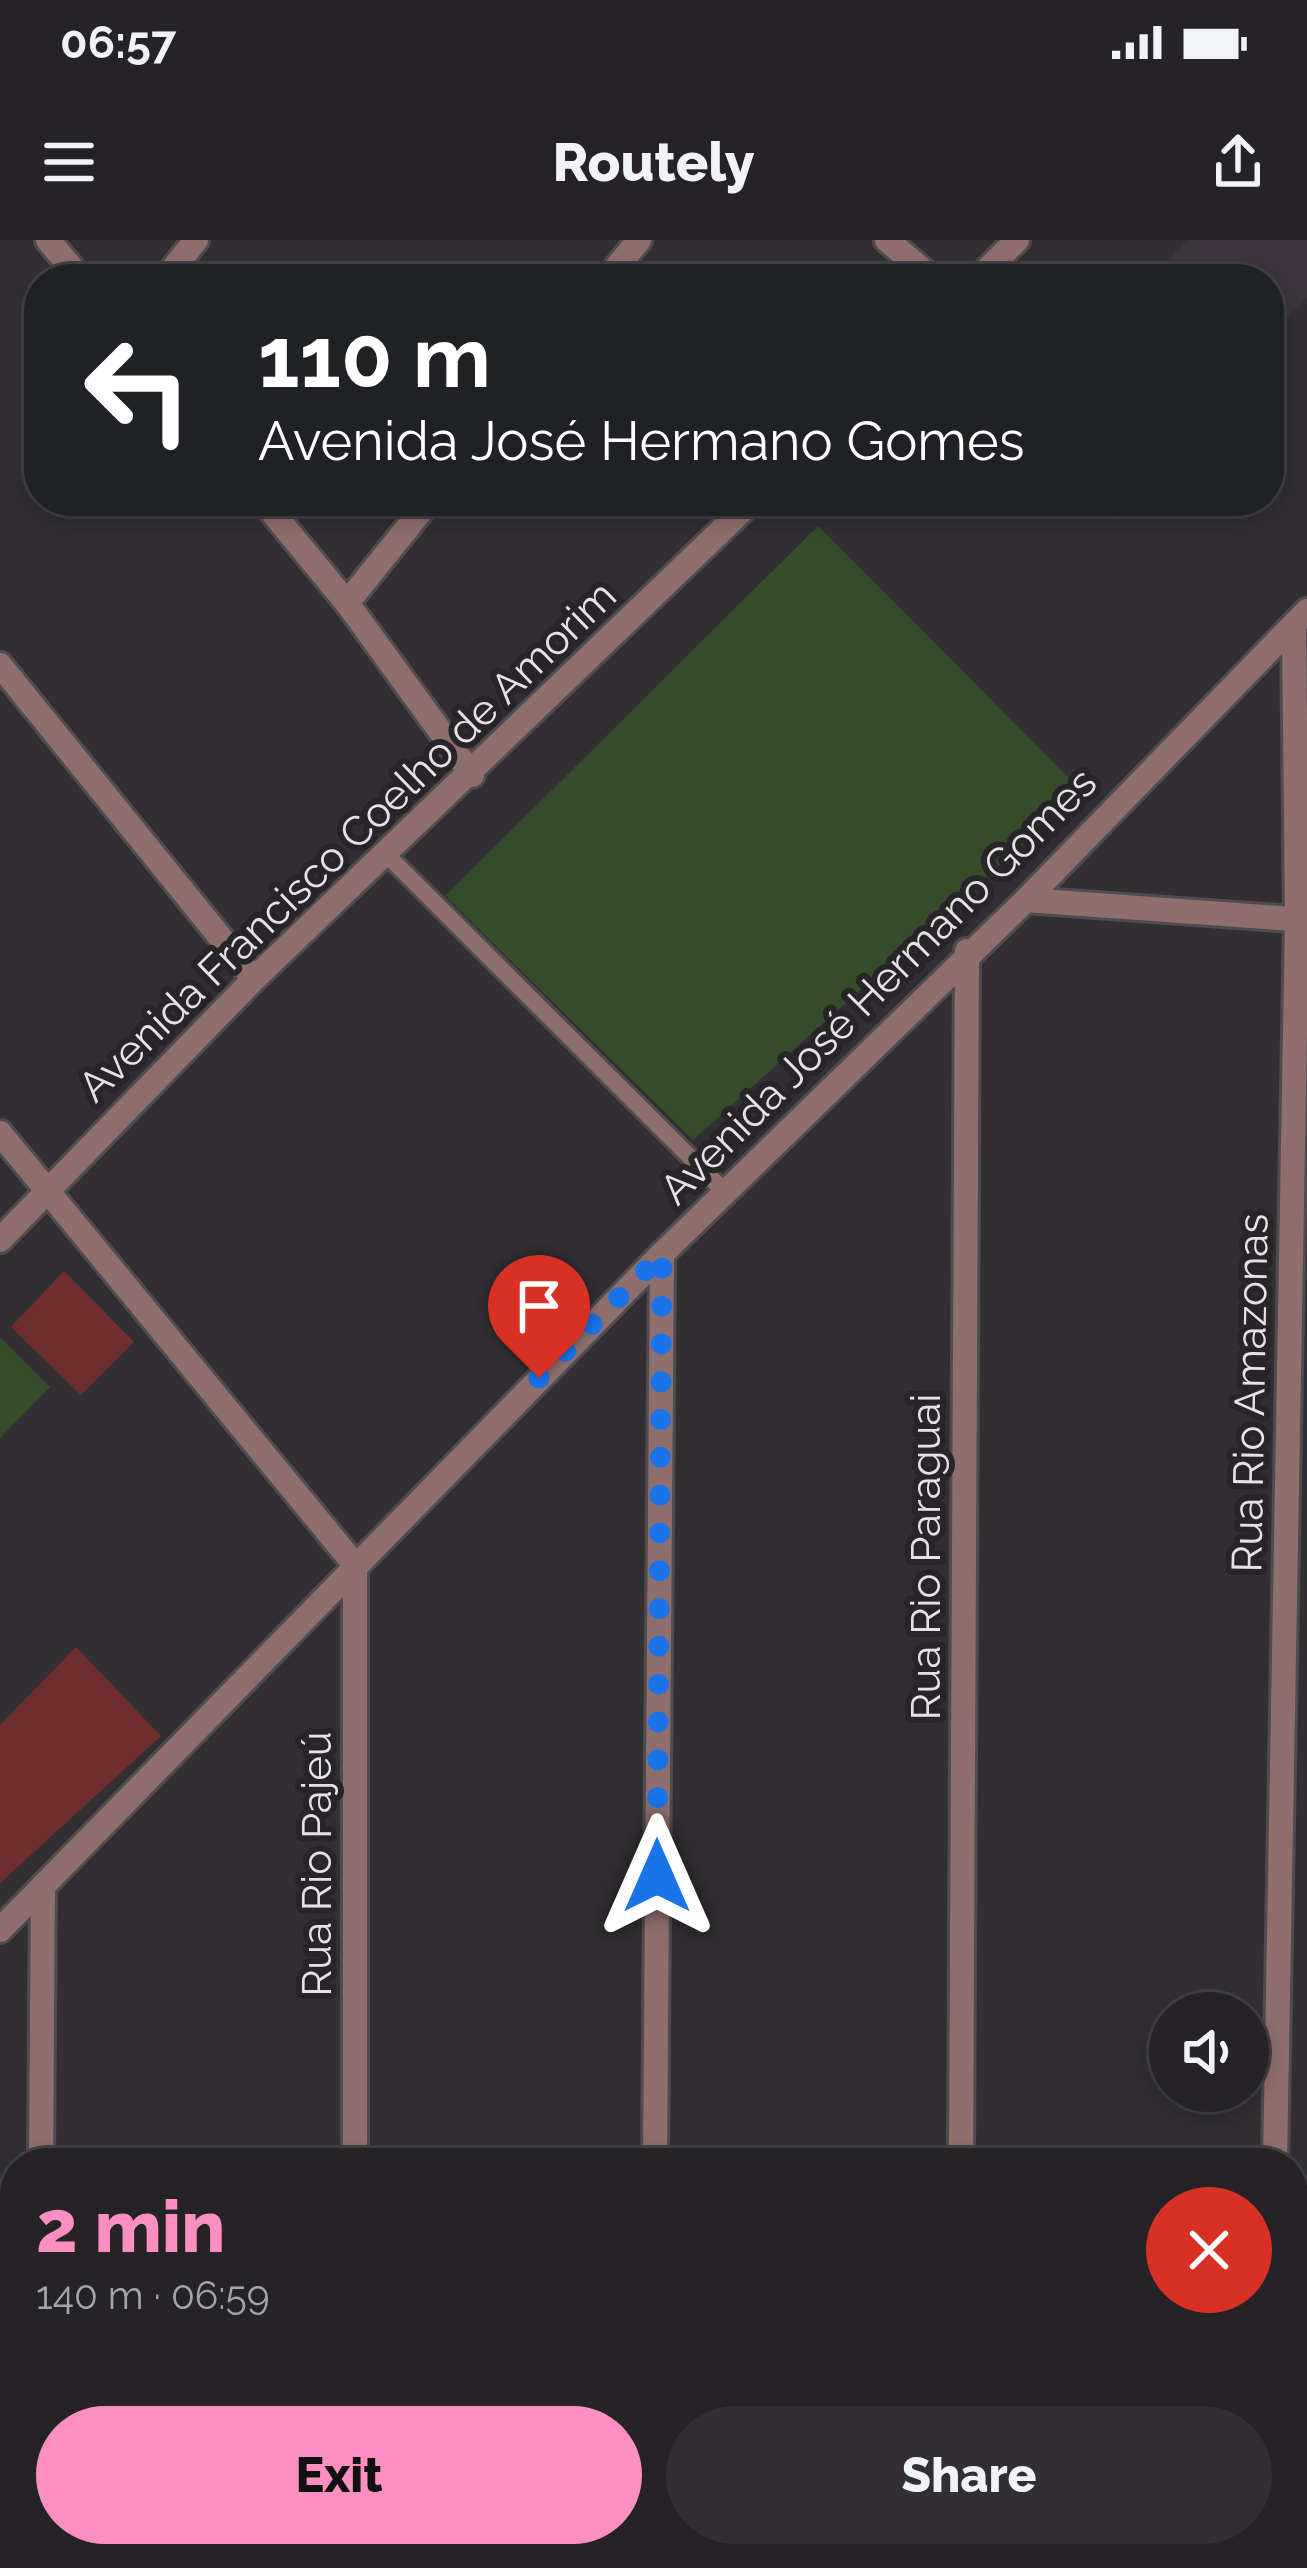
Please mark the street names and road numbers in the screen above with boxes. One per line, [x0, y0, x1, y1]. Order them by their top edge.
street label: Avenida Francisco Coelho de Amorim [68, 571, 626, 1111]
street label: Avenida José Hermano Gomes [650, 758, 1106, 1214]
street label: Rua Rio Amazonas [1222, 1213, 1278, 1573]
street label: Rua Rio Paraguai [901, 1394, 950, 1721]
street label: Rua Rio Pajeú [292, 1731, 341, 1997]

